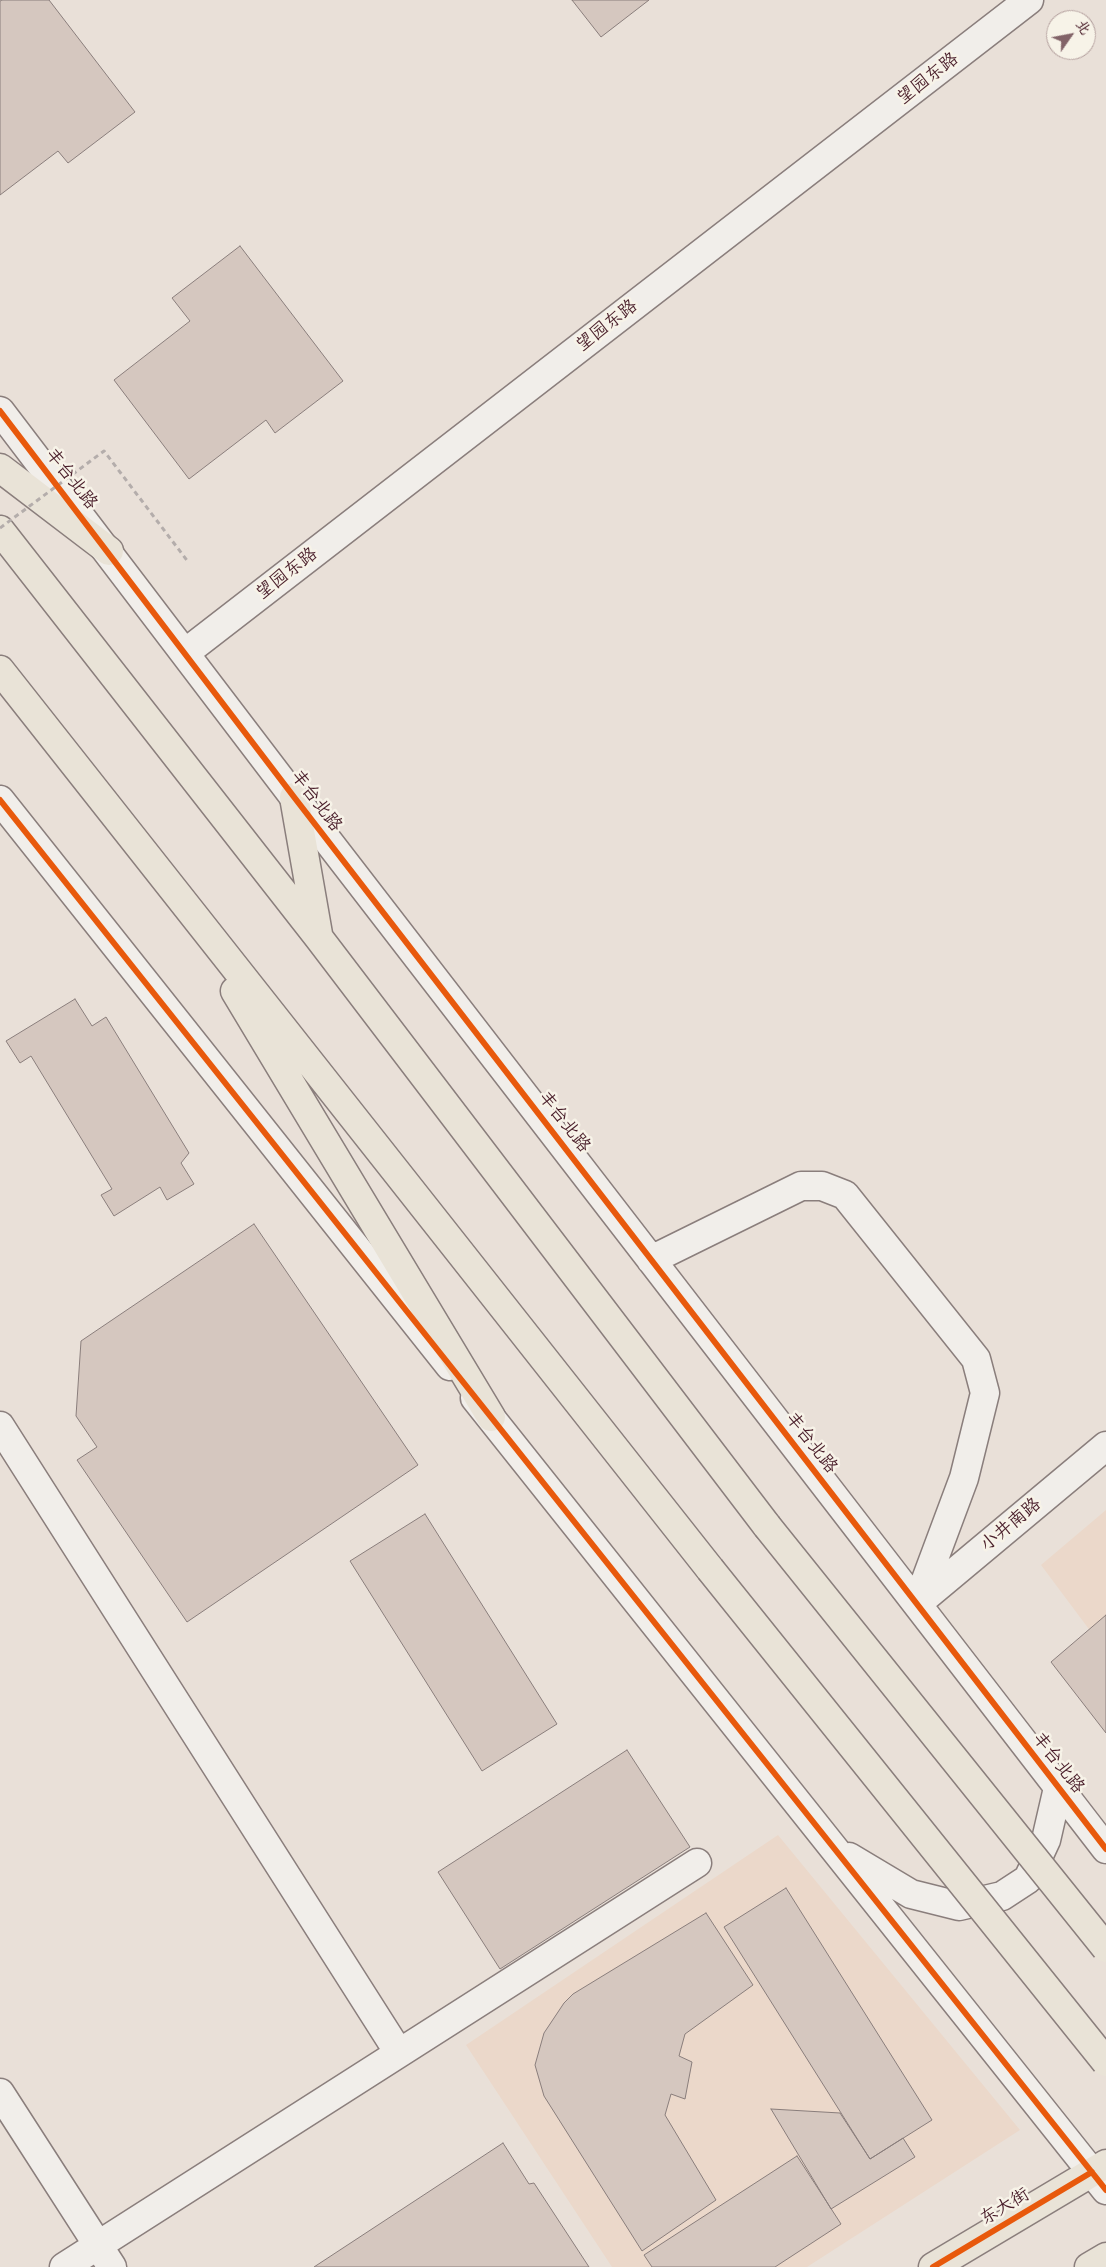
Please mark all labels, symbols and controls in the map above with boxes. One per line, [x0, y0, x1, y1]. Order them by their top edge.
north arrow [1046, 10, 1096, 60]
text: 北 [1072, 17, 1094, 38]
street label: 望园东路 [893, 48, 963, 110]
street label: 望园东路 [572, 295, 642, 357]
street label: 丰台北路 [40, 444, 102, 514]
street label: 望园东路 [252, 543, 322, 605]
street label: 丰台北路 [286, 766, 346, 836]
street label: 丰台北路 [533, 1087, 595, 1157]
street label: 丰台北路 [780, 1408, 842, 1478]
street label: 小井南路 [976, 1494, 1046, 1556]
street label: 丰台北路 [1027, 1728, 1089, 1798]
street label: 东大街 [976, 2184, 1034, 2230]

